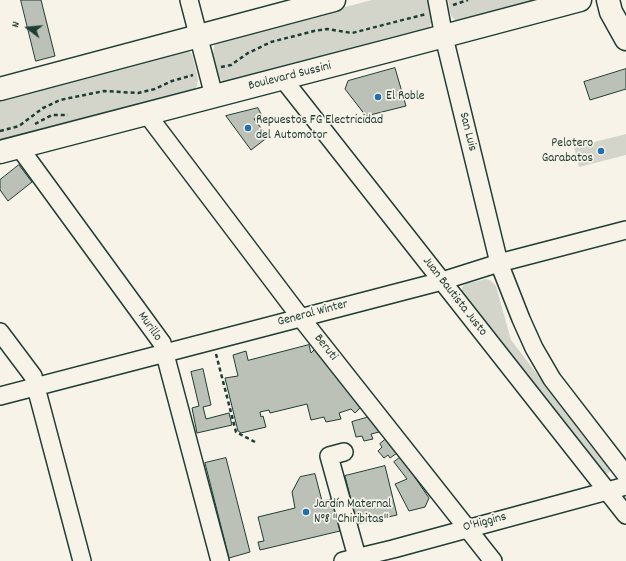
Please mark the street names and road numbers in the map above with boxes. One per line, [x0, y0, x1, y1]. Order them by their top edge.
street label: Boulevard Sussini [247, 59, 333, 95]
street label: San Luis [455, 111, 479, 153]
street label: Juan Bautista Justo [418, 254, 490, 340]
street label: General Winter [276, 297, 350, 331]
street label: Murillo [133, 309, 165, 345]
street label: Beruti [310, 332, 340, 364]
street label: O'Higgins [462, 510, 508, 536]

